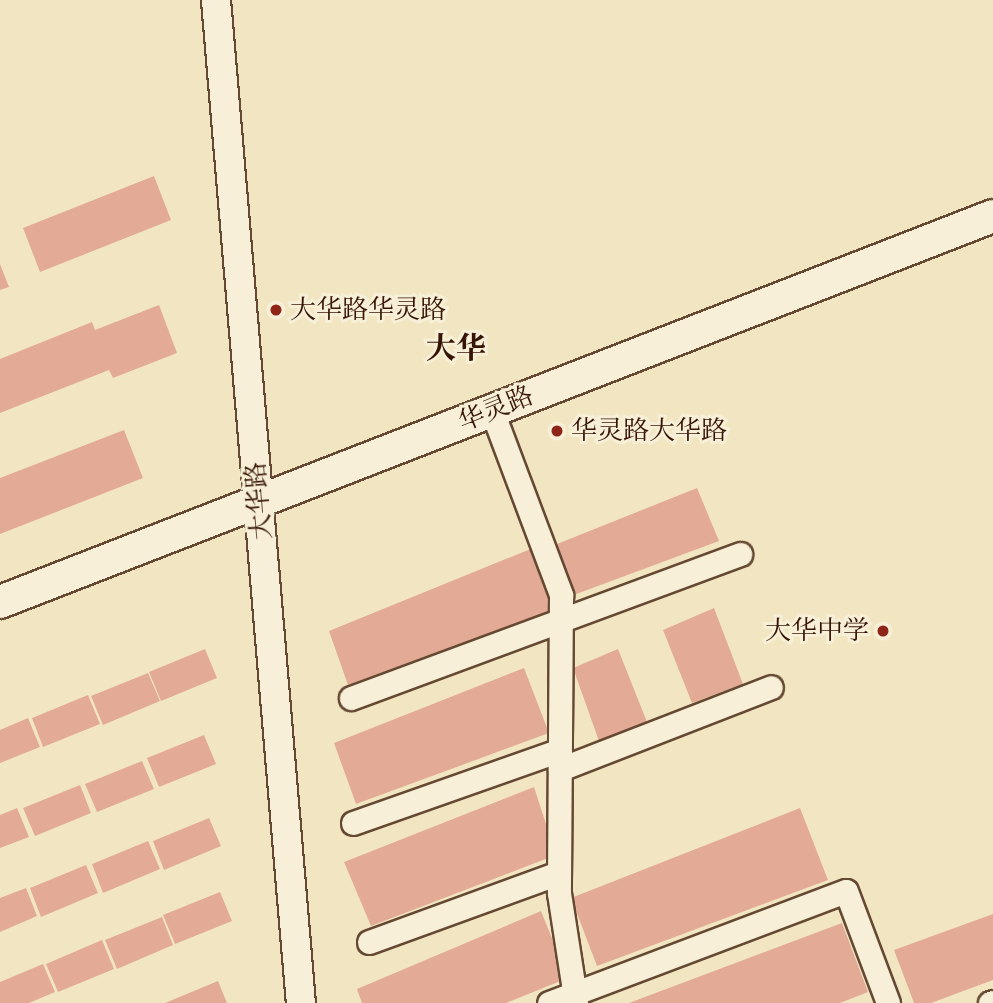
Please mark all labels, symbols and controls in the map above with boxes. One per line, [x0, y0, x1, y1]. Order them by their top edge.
place label: 大华路华灵路 [290, 294, 446, 326]
marker: 大华路华灵路 [268, 302, 284, 318]
district label: 大华 [426, 330, 486, 366]
street label: 华灵路 [454, 380, 538, 438]
place label: 华灵路大华路 [571, 415, 727, 447]
marker: 华灵路大华路 [549, 423, 565, 439]
street label: 大华路 [240, 461, 278, 541]
place label: 大华中学 [765, 615, 869, 647]
marker: 大华中学 [875, 623, 891, 639]

